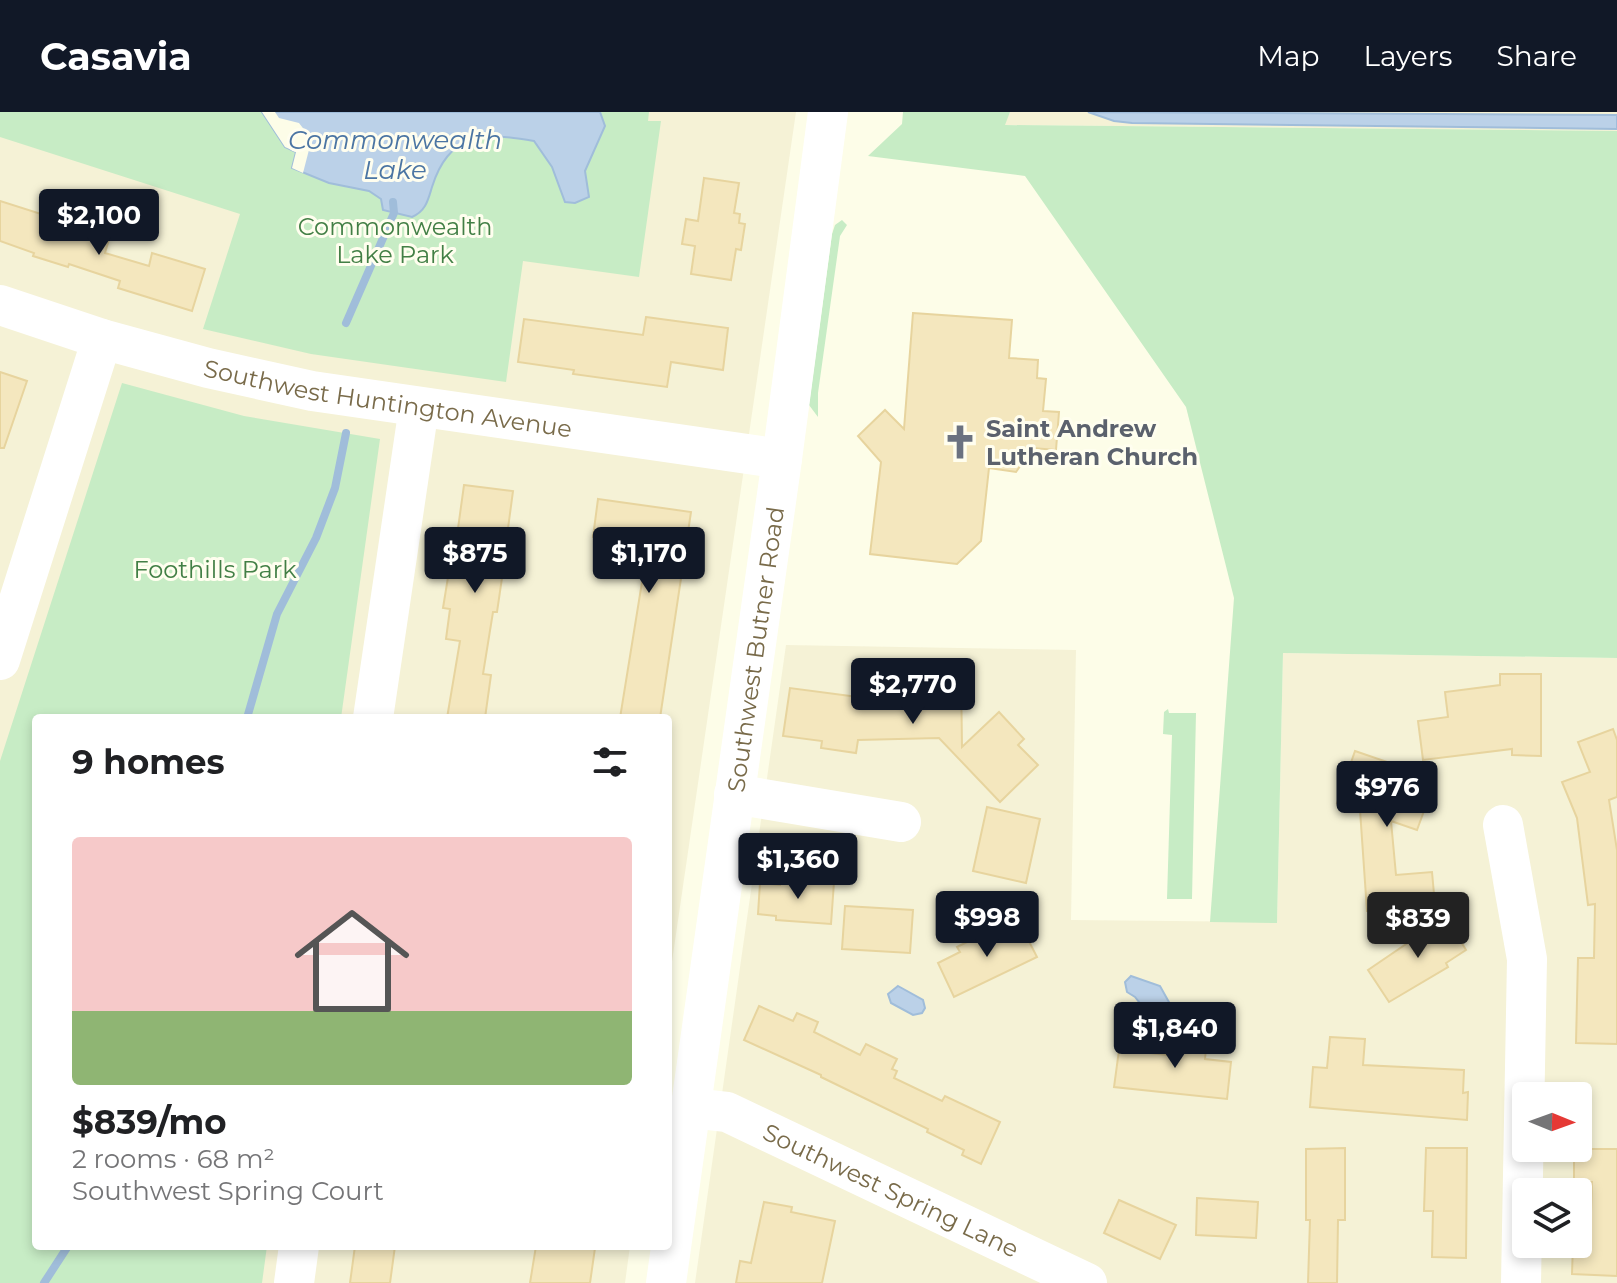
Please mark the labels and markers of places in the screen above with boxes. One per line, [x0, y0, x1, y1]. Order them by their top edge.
pin: $2,100 [34, 189, 164, 257]
place label: Saint Andrew Lutheran Church [986, 414, 1198, 471]
church icon: Saint Andrew Lutheran Church [941, 423, 979, 461]
pin: $875 [428, 527, 522, 595]
pin: $1,170 [584, 527, 714, 595]
pin: $2,770 [848, 658, 978, 726]
pin: $976 [1340, 761, 1434, 829]
pin: $1,360 [733, 833, 863, 901]
pin: $998 [940, 891, 1034, 959]
pin: $839 [1371, 892, 1465, 960]
pin: $1,840 [1110, 1002, 1240, 1070]

